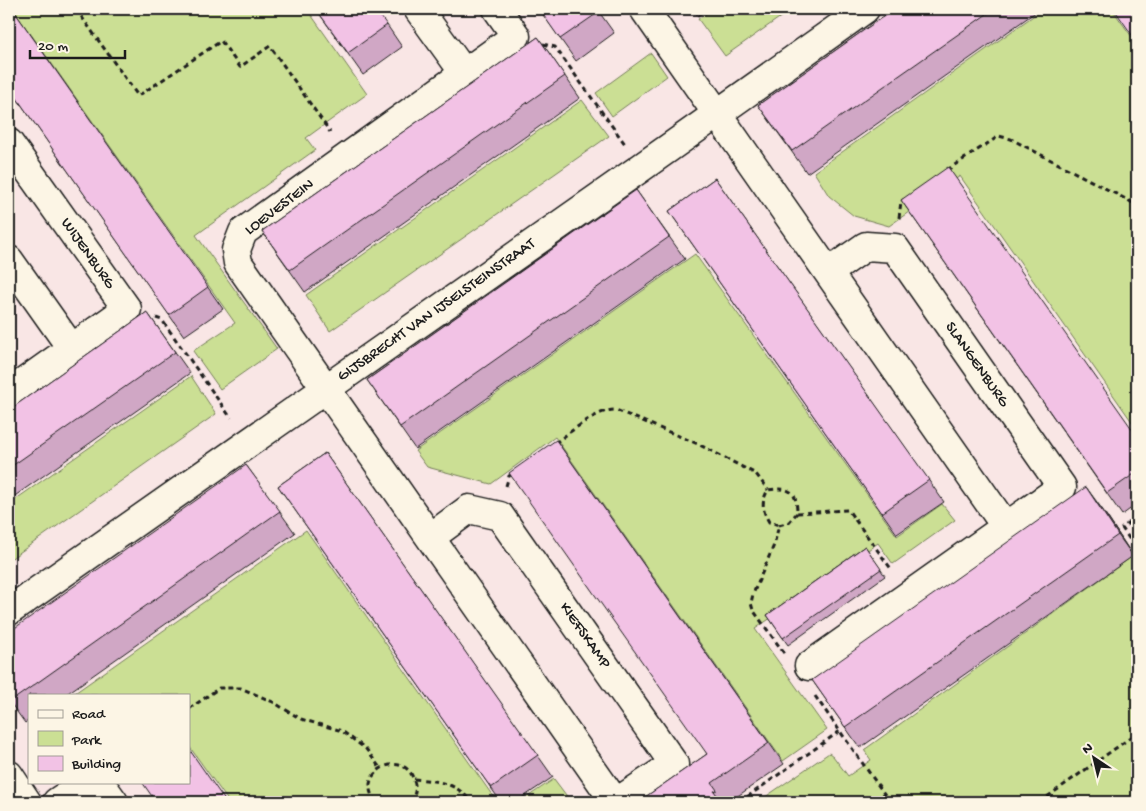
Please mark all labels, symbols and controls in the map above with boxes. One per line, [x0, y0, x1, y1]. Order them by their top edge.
scale bar [30, 28, 125, 60]
text: 20 m [38, 38, 68, 56]
street label: LOEVESTEIN [241, 176, 319, 240]
street label: WIJENBURG [56, 215, 119, 294]
street label: GIJSBRECHT VAN IJSELSTEINSTRAAT [334, 235, 540, 387]
street label: SLANGENBURG [940, 319, 1013, 412]
street label: KIEFSKAMP [554, 599, 614, 673]
legend [28, 694, 190, 784]
text: Road [72, 706, 106, 724]
text: Park [71, 732, 102, 750]
north arrow [1068, 734, 1118, 784]
text: N [1079, 740, 1097, 759]
text: Building [71, 756, 121, 774]

